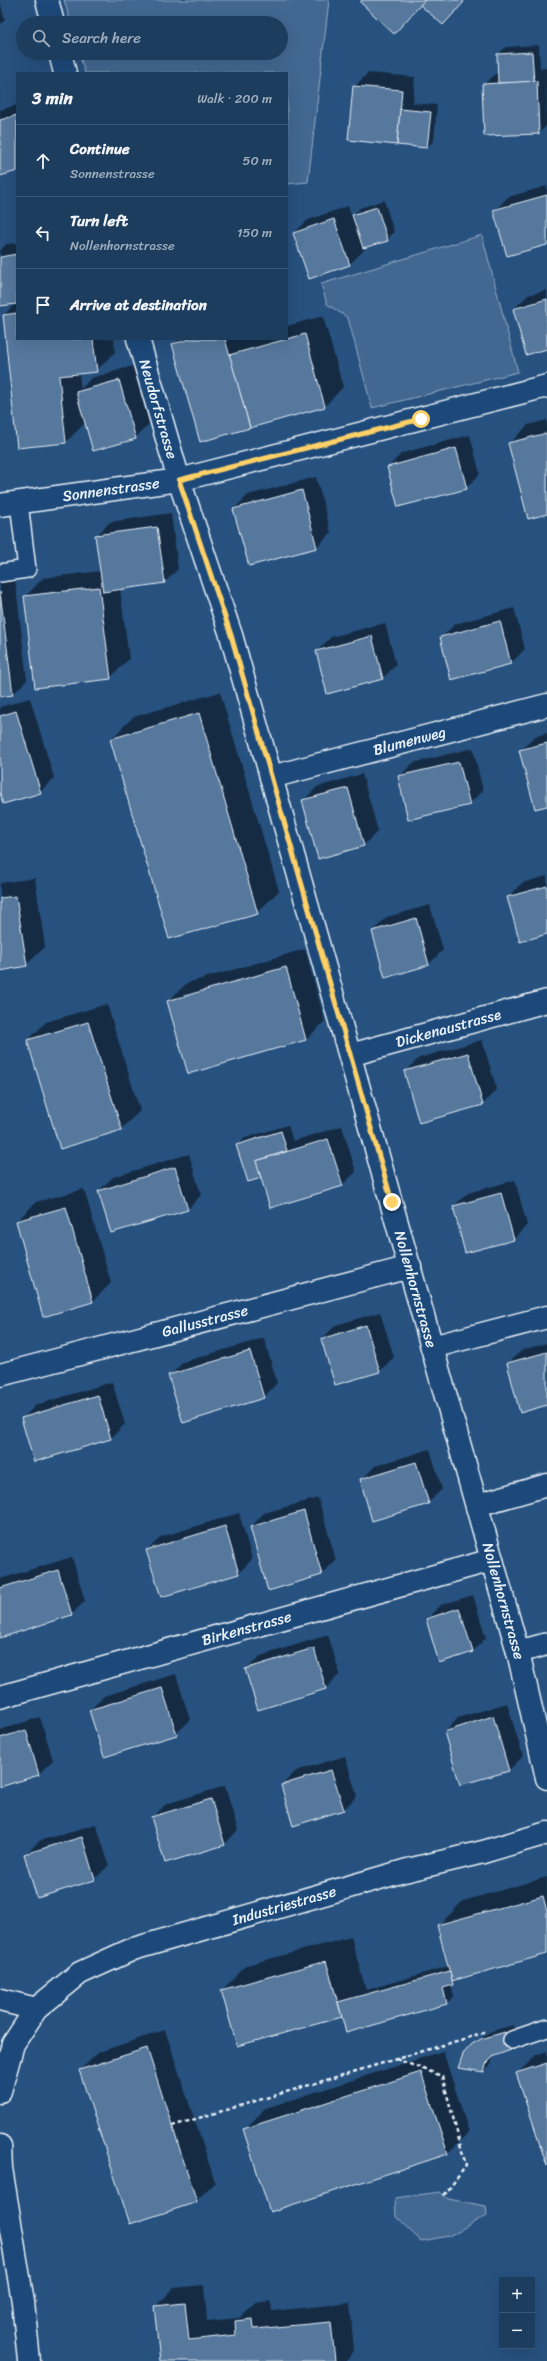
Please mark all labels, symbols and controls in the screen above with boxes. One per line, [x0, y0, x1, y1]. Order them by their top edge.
search box [16, 16, 288, 60]
text: Search here [62, 25, 141, 51]
icon: search [30, 27, 52, 49]
text: 3 min [32, 83, 73, 113]
text: Walk · 200 m [197, 87, 272, 110]
text: Continue [70, 136, 130, 162]
text: 50 m [242, 149, 272, 172]
icon: ahead [32, 150, 54, 172]
text: Sonnenstrasse [70, 162, 155, 185]
text: Turn left [70, 208, 128, 234]
text: 150 m [237, 221, 272, 244]
icon: left [32, 222, 54, 244]
text: Nollenhornstrasse [70, 234, 175, 257]
text: Arrive at destination [70, 292, 207, 318]
icon: arrive [32, 294, 54, 316]
street label: Neudorfstrasse [132, 356, 185, 462]
route start [412, 410, 430, 428]
street label: Sonnenstrasse [61, 470, 161, 509]
street label: Blumenweg [370, 719, 449, 763]
street label: Dickenaustrasse [393, 1001, 504, 1055]
route end [383, 1193, 401, 1211]
street label: Nollenhornstrasse [387, 1227, 445, 1351]
street label: Gallusstrasse [159, 1297, 251, 1345]
street label: Nollenhornstrasse [475, 1539, 532, 1662]
street label: Birkenstrasse [199, 1603, 295, 1653]
street label: Industriestrasse [228, 1878, 340, 1933]
map controls [499, 2277, 535, 2349]
button: + [499, 2277, 535, 2313]
button: − [499, 2313, 535, 2349]

